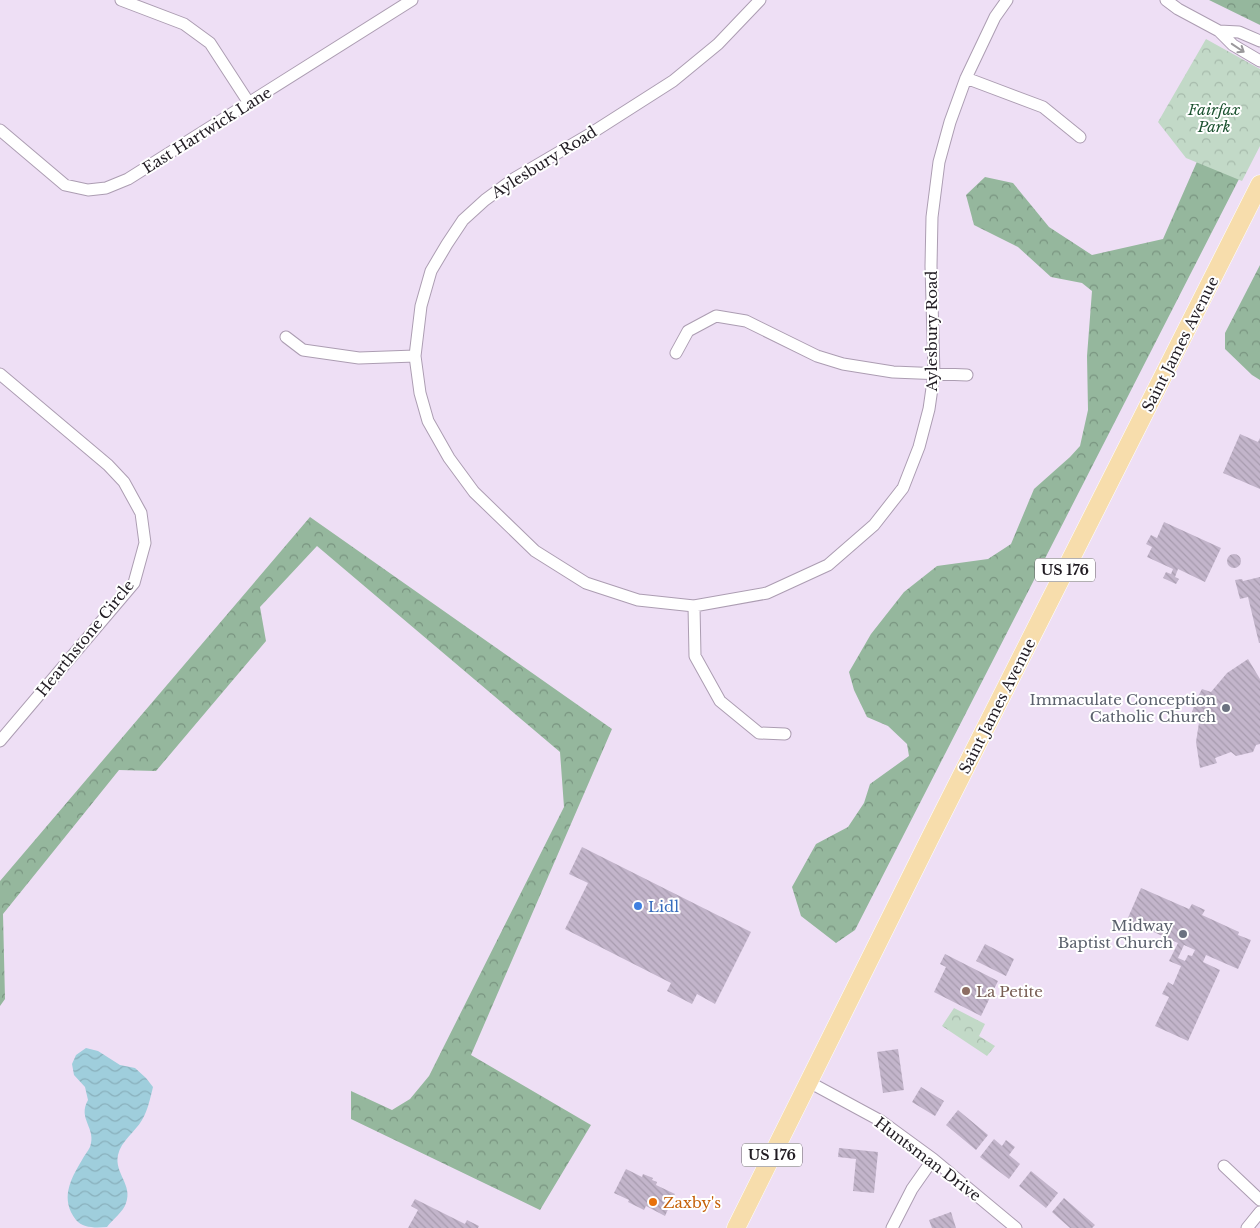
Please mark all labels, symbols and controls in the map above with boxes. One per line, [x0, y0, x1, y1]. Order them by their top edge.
one-way arrow [1231, 43, 1245, 53]
street label: East Hartwick Lane [139, 83, 275, 177]
park label: Fairfax Park [1187, 100, 1240, 136]
street label: Aylesbury Road [487, 122, 600, 203]
street label: Aylesbury Road [922, 271, 941, 392]
street label: Saint James Avenue [1138, 273, 1222, 415]
road number: US 176 [1035, 558, 1095, 582]
street label: Hearthstone Circle [32, 576, 138, 700]
street label: Saint James Avenue [955, 635, 1039, 777]
place label: Immaculate Conception Catholic Church [1030, 690, 1216, 726]
marker: Immaculate Conception Catholic Church [1220, 702, 1232, 714]
place label: Lidl [648, 897, 679, 916]
marker: Lidl [632, 900, 644, 912]
place label: Midway Baptist Church [1058, 916, 1173, 952]
marker: Midway Baptist Church [1177, 928, 1189, 940]
place label: La Petite [976, 982, 1043, 1001]
marker: La Petite [960, 985, 972, 997]
street label: Huntsman Drive [871, 1113, 985, 1205]
road number: US 176 [742, 1144, 802, 1166]
place label: Zaxby's [663, 1193, 721, 1212]
marker: Zaxby's [647, 1196, 659, 1208]

